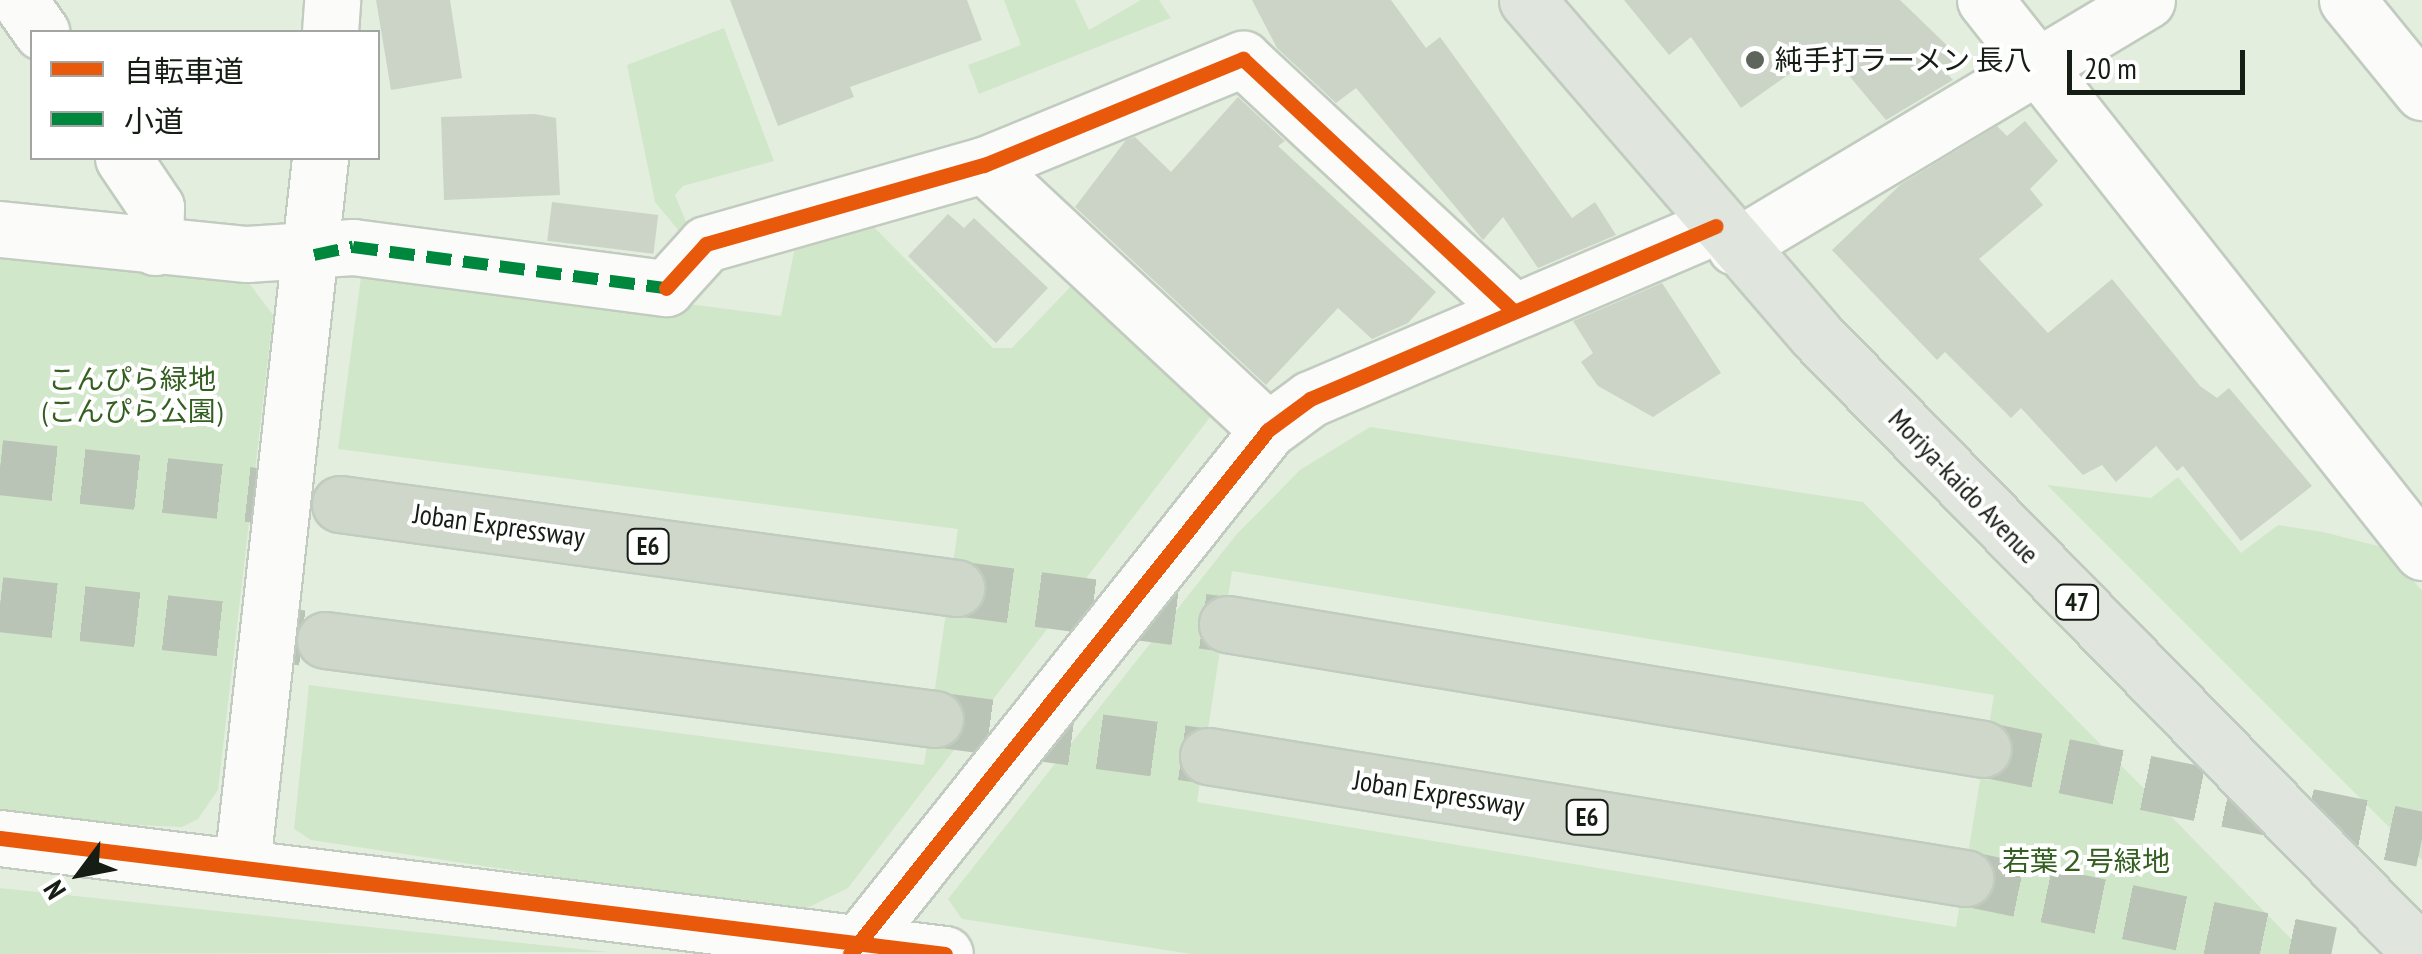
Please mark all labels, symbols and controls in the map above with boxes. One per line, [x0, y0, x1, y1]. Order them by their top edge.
legend [30, 30, 380, 160]
scale bar [2072, 30, 2250, 92]
place label: 純手打ラーメン 長八 [1775, 43, 2033, 77]
text: 20 m [2084, 48, 2137, 87]
marker: 純手打ラーメン 長八 [1744, 49, 1766, 71]
text: 自転車道 [124, 51, 244, 90]
text: 小道 [124, 101, 184, 140]
park label: こんぴら緑地 (こんぴら公園) [41, 362, 223, 428]
street label: Moriya-kaido Avenue [1882, 401, 2046, 571]
street label: Joban Expressway [411, 496, 587, 554]
road number: E6 [626, 526, 670, 566]
road number: 47 [2054, 582, 2100, 622]
street label: Joban Expressway [1351, 763, 1527, 823]
road number: E6 [1564, 797, 1610, 837]
north arrow [30, 824, 130, 924]
park label: 若葉２号緑地 [2002, 844, 2170, 878]
text: N [34, 874, 74, 906]

